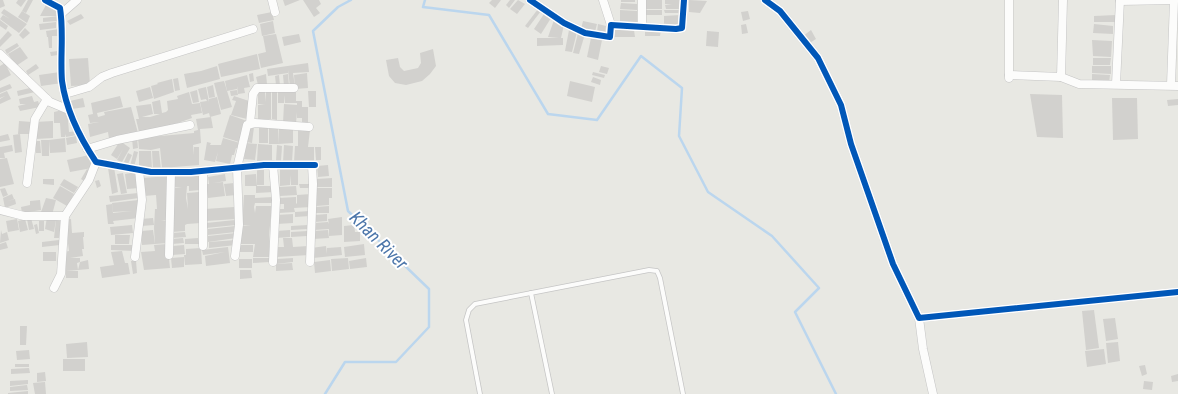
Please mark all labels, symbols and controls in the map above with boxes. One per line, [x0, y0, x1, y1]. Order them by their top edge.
water label: Khan River [346, 207, 413, 274]

